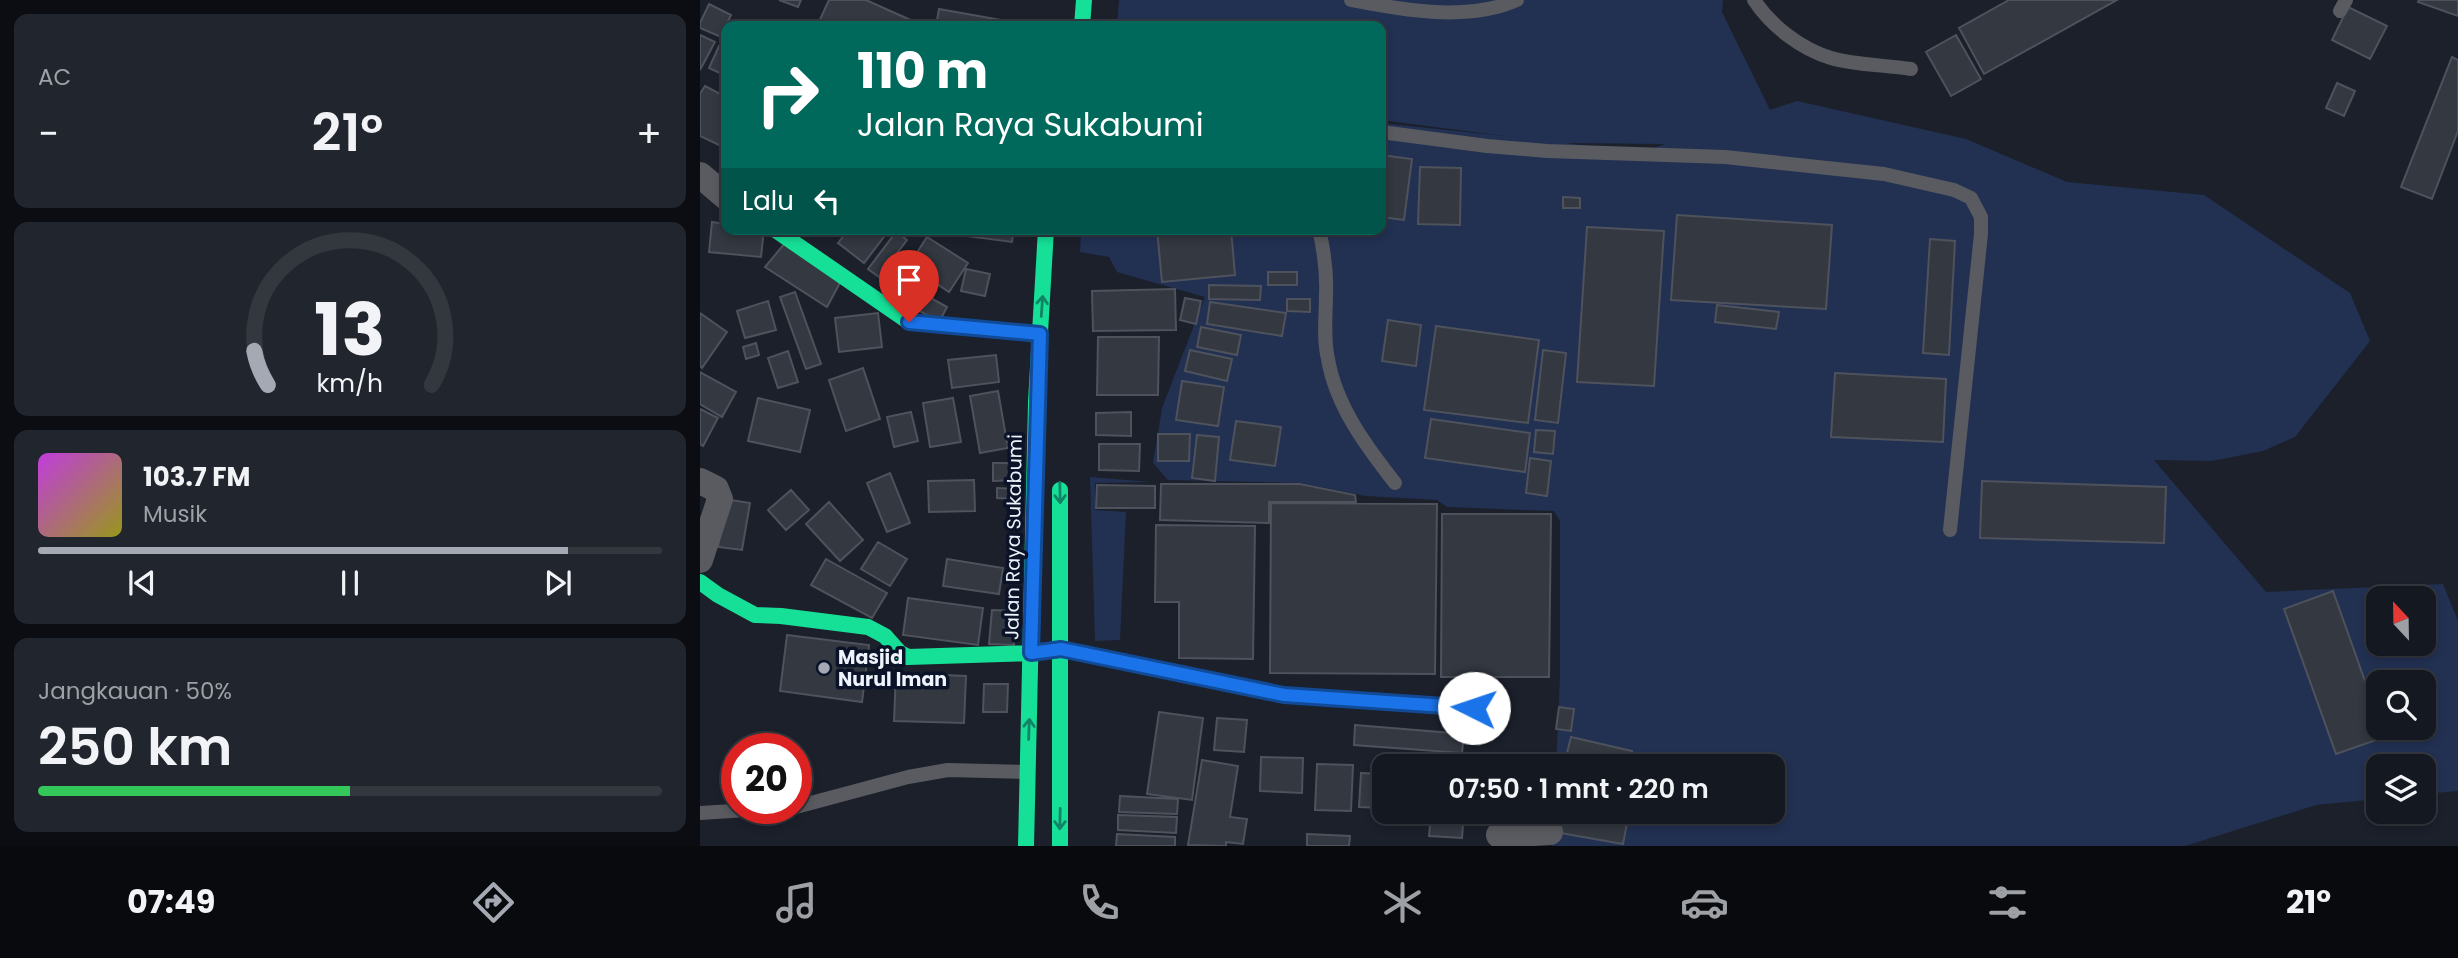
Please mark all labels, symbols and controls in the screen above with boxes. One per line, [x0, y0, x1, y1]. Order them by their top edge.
text: 110 m [857, 37, 988, 105]
icon: right [742, 49, 833, 140]
text: AC [38, 61, 71, 93]
text: 21° [312, 96, 383, 169]
text: Jalan Raya Sukabumi [857, 102, 1204, 147]
text: − [38, 107, 59, 160]
text: + [636, 107, 662, 160]
icon: left [808, 182, 846, 220]
text: Lalu [742, 183, 794, 219]
pin [879, 250, 939, 322]
icon: arrive [890, 261, 928, 299]
text: 13 [314, 279, 386, 380]
one-way arrow [1035, 294, 1048, 317]
text: km/h [317, 366, 383, 401]
street label: Jalan Raya Sukabumi [998, 434, 1029, 640]
text: 103.7 FM [143, 459, 250, 495]
one-way arrow [1053, 482, 1067, 505]
text: Musik [143, 498, 207, 530]
icon: previous [123, 564, 161, 602]
icon: pause [331, 564, 369, 602]
icon: next [539, 564, 577, 602]
north arrow [2366, 586, 2436, 656]
map controls [2366, 586, 2436, 824]
place label: Masjid Nurul Iman [838, 644, 947, 693]
marker: Masjid Nurul Iman [816, 660, 832, 676]
button: search [2366, 670, 2436, 740]
position arrow [1437, 671, 1511, 745]
text: Jangkauan · 50% [38, 675, 232, 707]
text: 250 km [38, 710, 232, 783]
one-way arrow [1022, 718, 1035, 741]
speed limit sign: 20 [721, 733, 812, 824]
button: layers [2366, 754, 2436, 824]
text: 07:50 · 1 mnt · 220 m [1448, 771, 1709, 807]
one-way arrow [1053, 807, 1067, 830]
icon: directions [469, 878, 518, 927]
icon: music [772, 878, 821, 927]
icon: phone [1075, 878, 1124, 927]
icon: climate [1378, 878, 1427, 927]
icon: car [1680, 878, 1729, 927]
icon: filters [1983, 878, 2032, 927]
text: 07:49 [127, 879, 215, 924]
text: 21° [2286, 879, 2331, 924]

